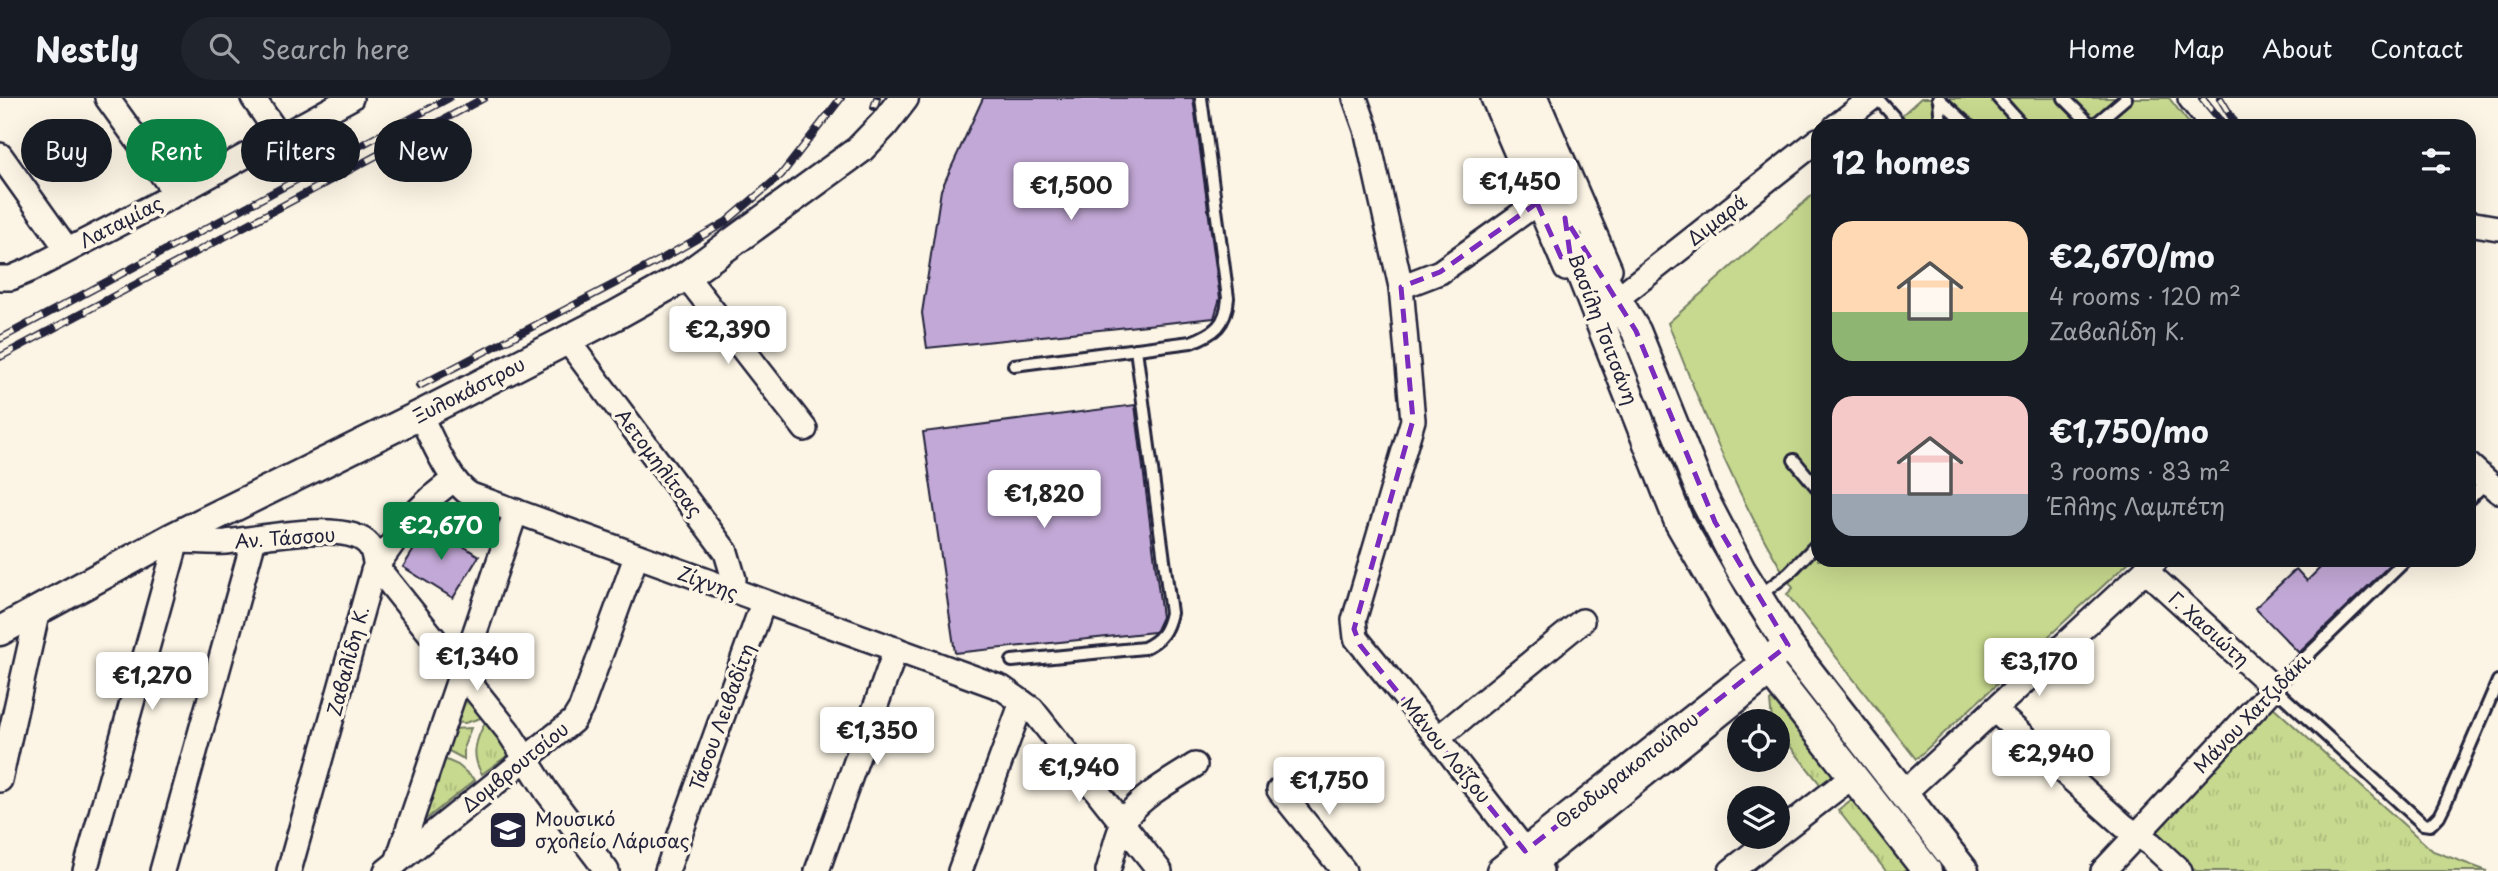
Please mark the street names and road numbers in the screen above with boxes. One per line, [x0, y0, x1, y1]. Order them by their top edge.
street label: Διμαρά [1680, 187, 1752, 252]
street label: Λαταμίας [74, 188, 167, 254]
street label: Βασίλη Τσιτσάνη [1562, 249, 1646, 408]
street label: Ξυλοκάστρου [408, 349, 529, 429]
street label: Αετομηλίτσας [610, 402, 710, 522]
street label: Αν. Τάσσου [234, 520, 336, 554]
street label: Ζίχνης [674, 558, 743, 606]
street label: Γ. Χασιώτη [2163, 584, 2256, 672]
street label: Ζαβαλίδη Κ. [319, 603, 375, 719]
street label: Τάσου Λειβαδίτη [681, 639, 761, 794]
street label: Μάνου Χατζιδάκι [2186, 646, 2316, 779]
street label: Μάνου Λοΐζου [1395, 690, 1498, 808]
street label: Θεοδωρακοπούλου [1549, 704, 1704, 834]
street label: Δομβρουτσίου [455, 714, 574, 818]

